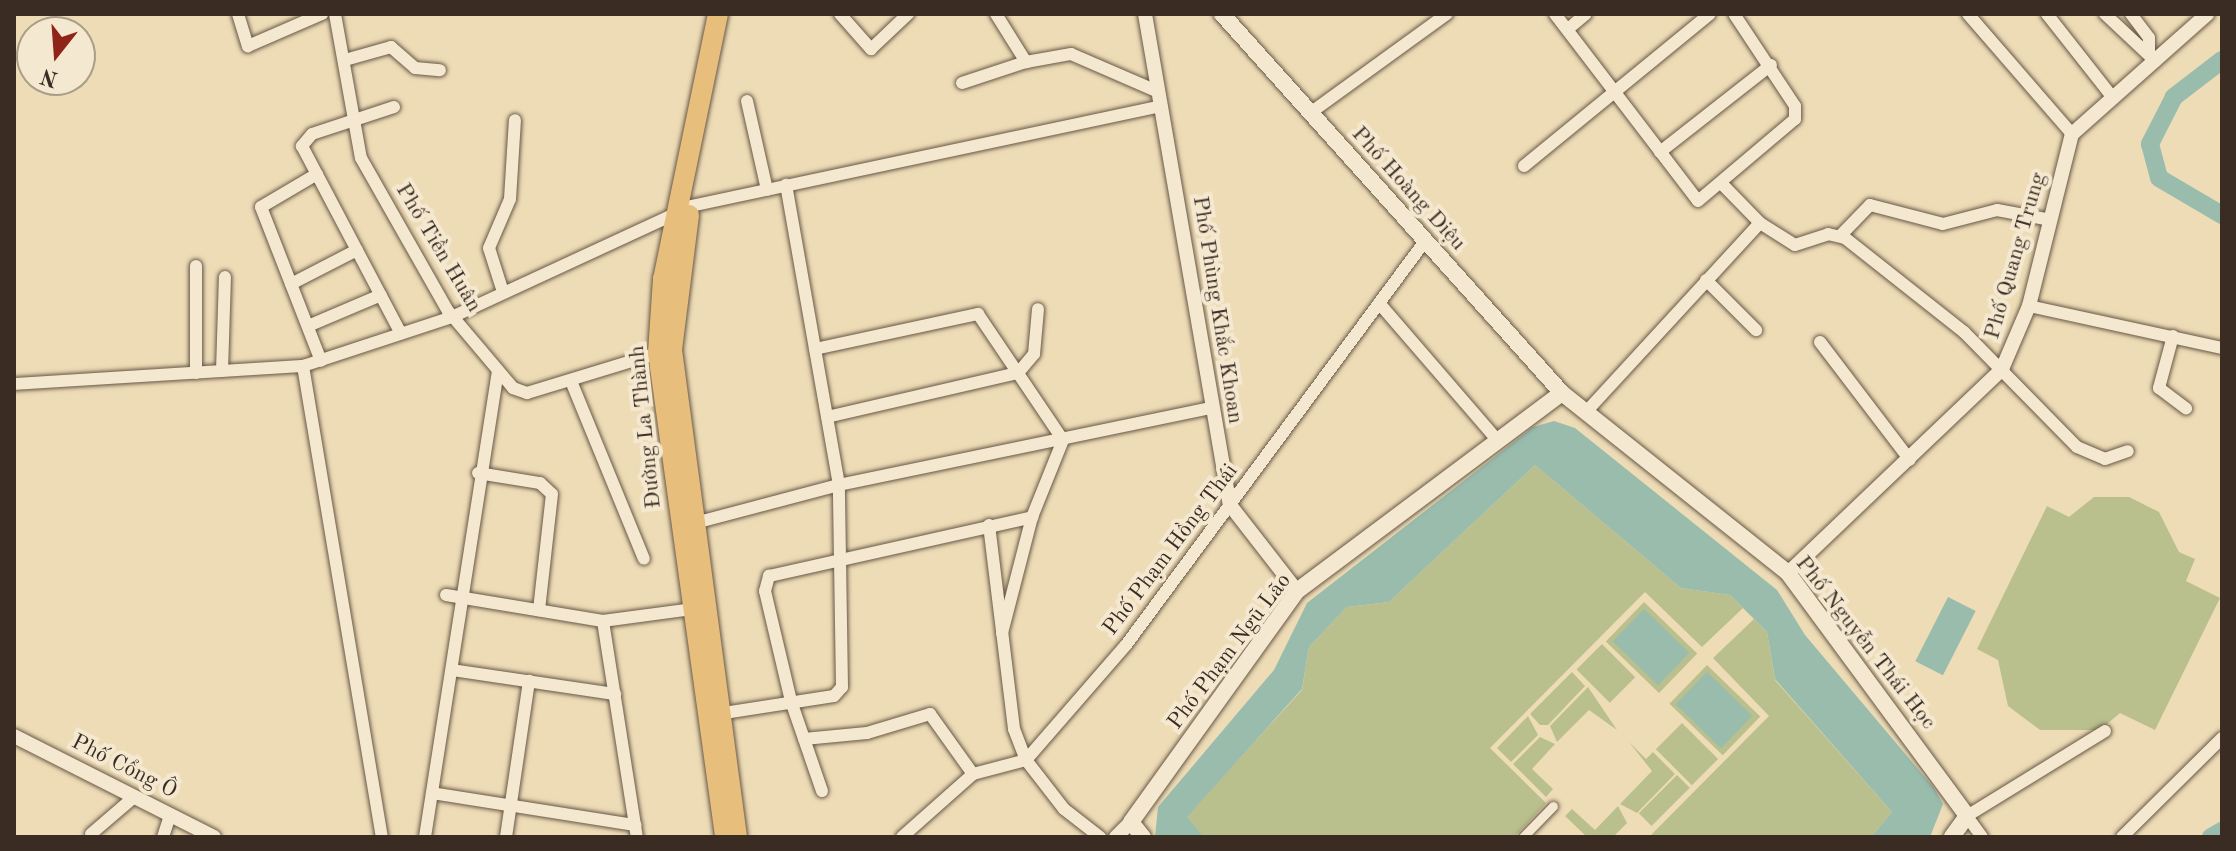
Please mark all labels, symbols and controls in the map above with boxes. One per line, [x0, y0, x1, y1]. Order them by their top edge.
north arrow [16, 16, 96, 96]
text: N [38, 64, 61, 90]
street label: Phố Hoàng Diệu [1345, 121, 1471, 257]
street label: Phố Quang Trung [1980, 170, 2052, 342]
street label: Phố Tiền Huân [389, 179, 487, 317]
street label: Phố Phùng Khắc Khoan [1186, 194, 1248, 426]
street label: Đường La Thành [624, 344, 668, 510]
street label: Phố Phạm Hồng Thái [1098, 459, 1244, 641]
street label: Phố Nguyễn Thái Học [1789, 551, 1941, 735]
street label: Phố Phạm Ngũ Lão [1163, 569, 1297, 735]
street label: Phố Cổng Ô [67, 729, 181, 805]

